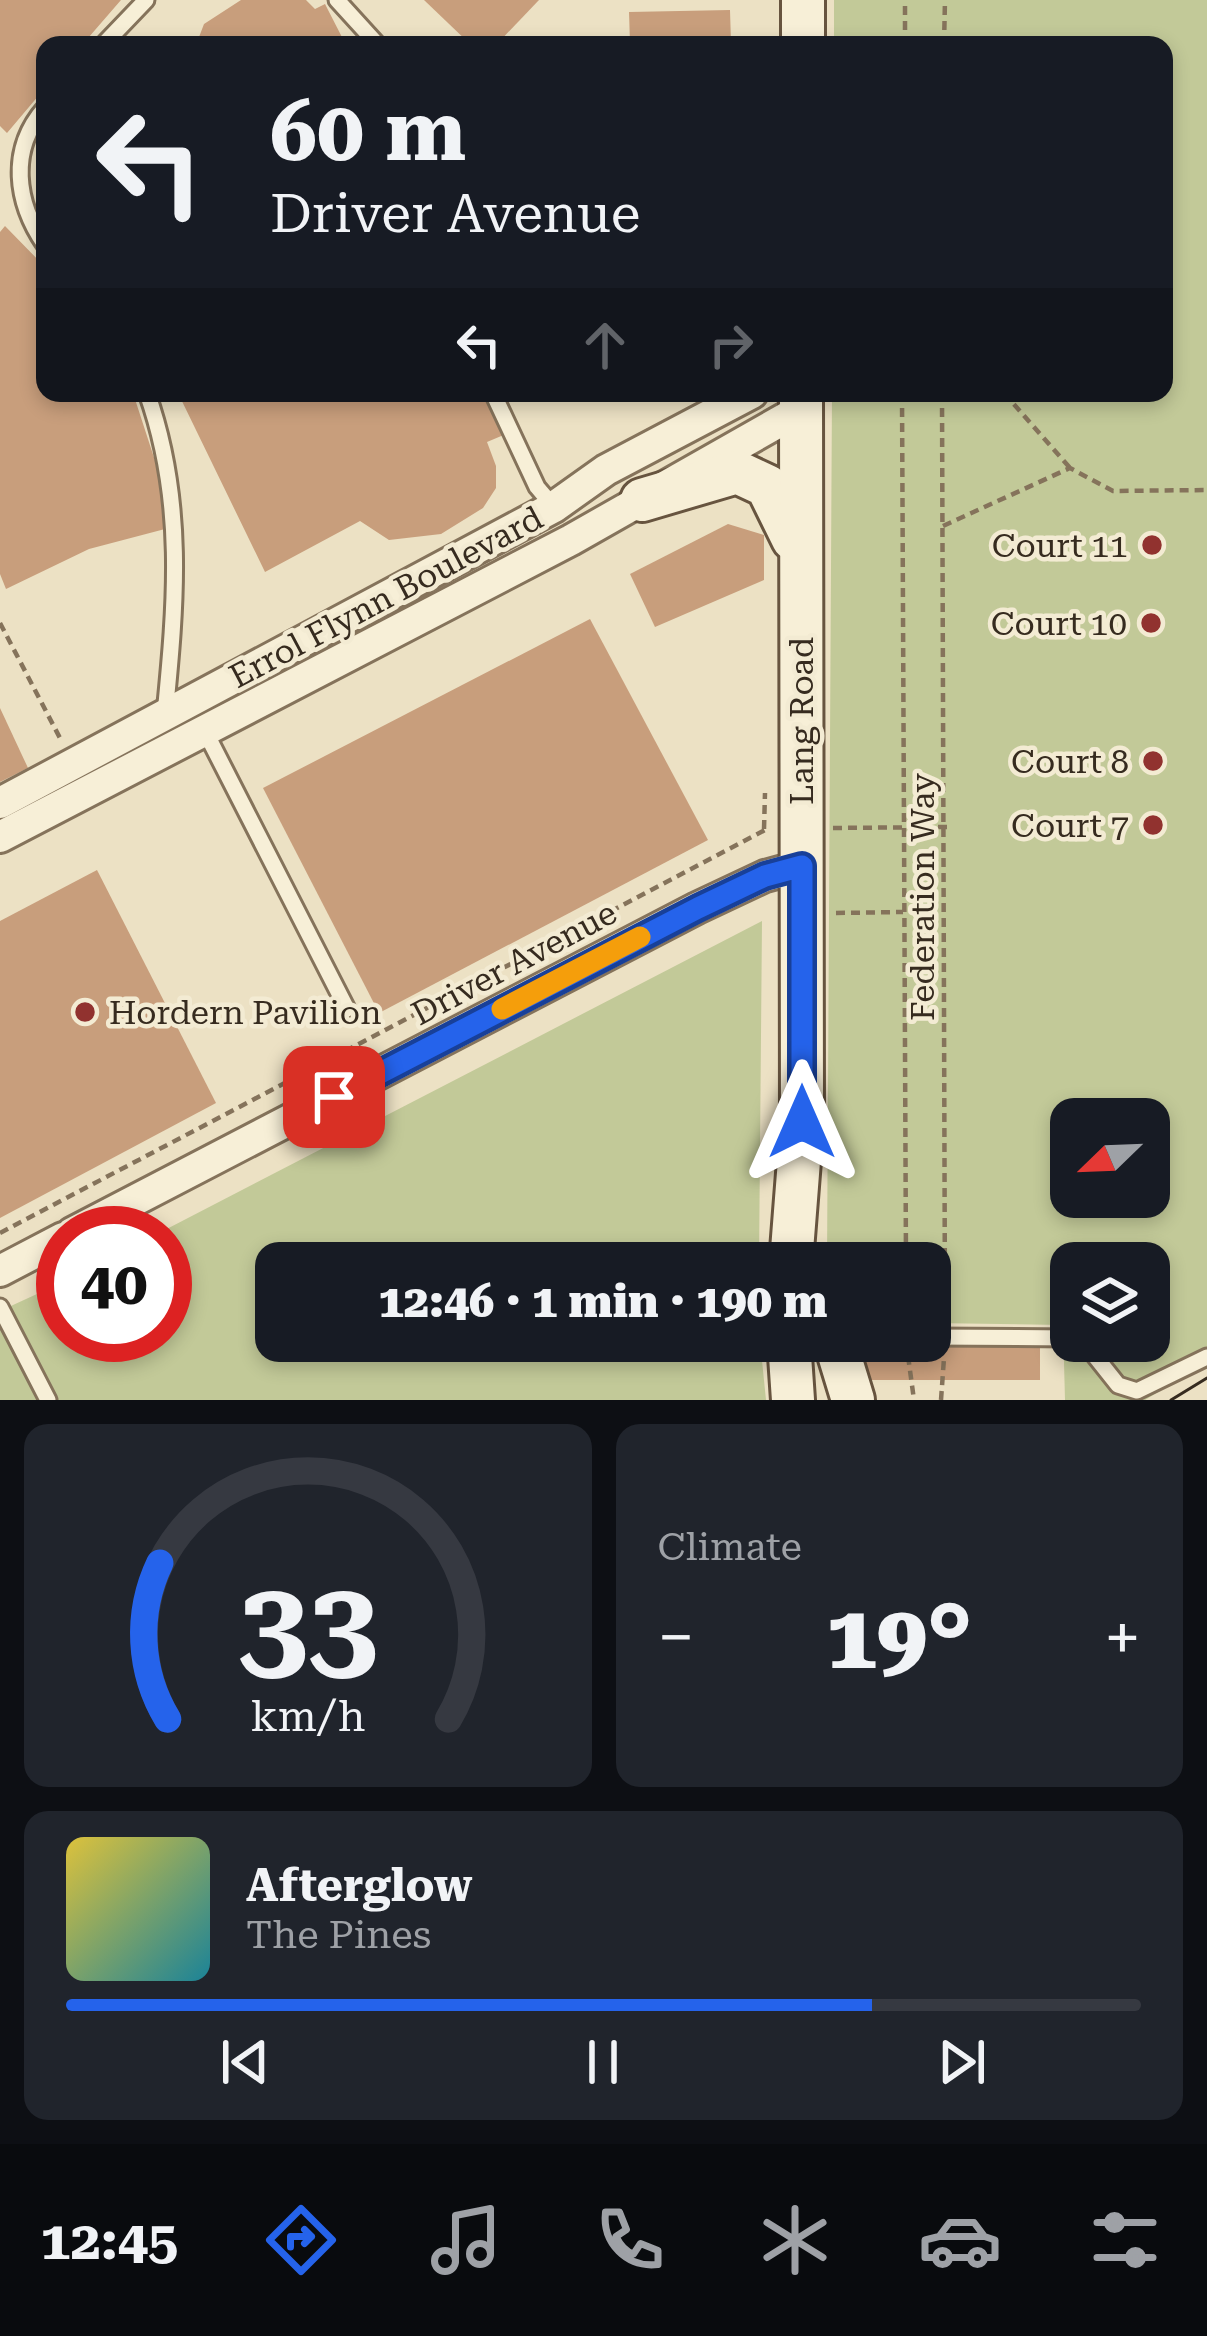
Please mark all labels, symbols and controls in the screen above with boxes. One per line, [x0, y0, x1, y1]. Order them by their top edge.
text: 60 m [270, 82, 466, 180]
icon: left [72, 84, 228, 240]
text: Driver Avenue [270, 182, 640, 245]
icon: left [446, 312, 512, 378]
icon: ahead [572, 312, 638, 378]
icon: right [698, 312, 764, 378]
street label: Errol Flynn Boulevard [223, 498, 549, 696]
place label: Court 11 [992, 526, 1128, 565]
marker: Court 11 [1139, 532, 1165, 558]
place label: Court 10 [991, 604, 1127, 643]
marker: Court 10 [1138, 610, 1164, 636]
street label: Lang Road [782, 637, 821, 805]
place label: Court 8 [1011, 742, 1129, 781]
marker: Court 8 [1140, 748, 1166, 774]
street label: Federation Way [903, 772, 942, 1021]
place label: Court 7 [1011, 806, 1129, 845]
marker: Court 7 [1140, 812, 1166, 838]
street label: Driver Avenue [405, 893, 623, 1033]
place label: Hordern Pavilion [109, 993, 381, 1032]
marker: Hordern Pavilion [72, 999, 98, 1025]
pin [283, 1046, 385, 1148]
position arrow [739, 1059, 865, 1185]
icon: arrive [301, 1064, 367, 1130]
north arrow [1050, 1098, 1170, 1218]
map controls [1050, 1098, 1170, 1362]
speed limit sign: 40 [36, 1206, 192, 1362]
button: layers [1050, 1242, 1170, 1362]
text: 12:46 · 1 min · 190 m [379, 1275, 827, 1328]
text: Climate [658, 1524, 802, 1570]
text: 33 [238, 1552, 378, 1698]
text: 19° [826, 1585, 972, 1690]
text: − [658, 1599, 694, 1676]
text: + [1104, 1599, 1141, 1676]
text: km/h [250, 1690, 365, 1740]
text: Afterglow [246, 1859, 472, 1912]
text: The Pines [246, 1912, 431, 1958]
icon: previous [212, 2029, 278, 2095]
icon: pause [570, 2029, 636, 2095]
icon: next [929, 2029, 995, 2095]
icon: directions [259, 2198, 343, 2282]
icon: music [424, 2198, 508, 2282]
icon: phone [588, 2198, 672, 2282]
icon: climate [753, 2198, 837, 2282]
icon: car [918, 2198, 1002, 2282]
icon: filters [1083, 2198, 1167, 2282]
text: 12:45 [40, 2209, 178, 2272]

